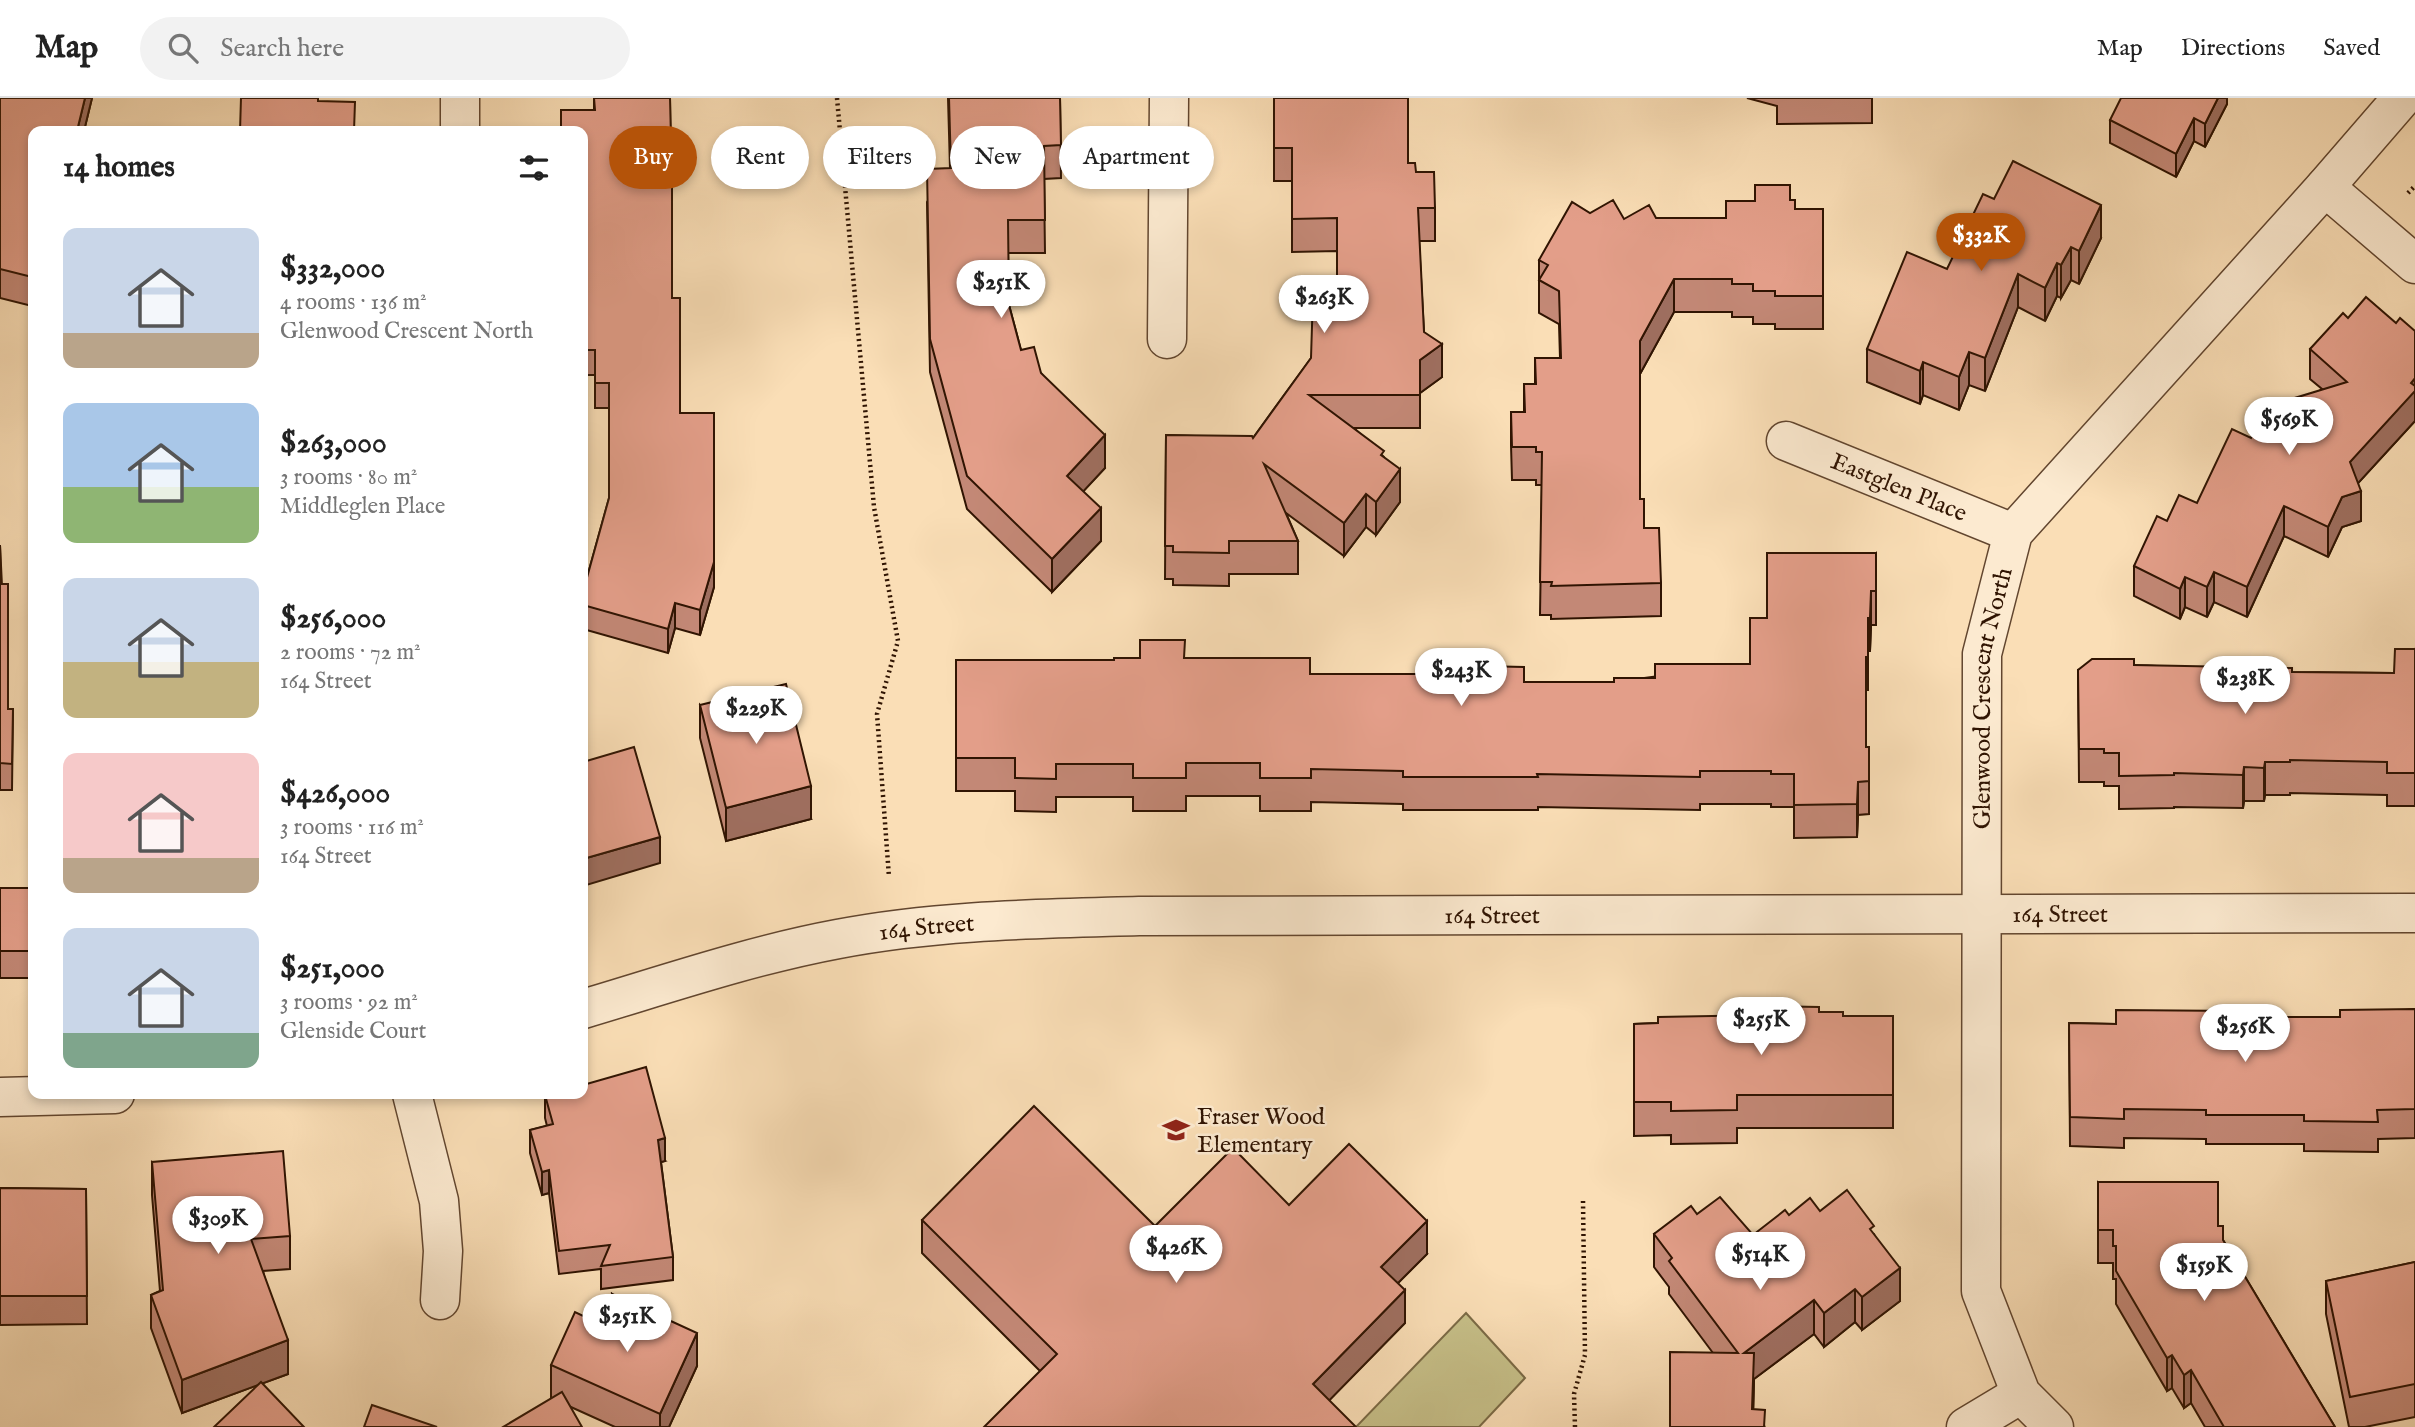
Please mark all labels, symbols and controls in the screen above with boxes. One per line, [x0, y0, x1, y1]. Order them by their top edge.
search box [140, 17, 630, 80]
text: Map [35, 27, 98, 69]
icon: search [164, 29, 202, 67]
text: Search here [220, 32, 344, 65]
text: Map [2097, 33, 2143, 64]
text: Directions [2181, 33, 2285, 64]
text: Saved [2323, 33, 2380, 64]
chip: Buy [609, 126, 697, 189]
chip: Rent [711, 126, 809, 189]
chip: Filters [823, 126, 936, 189]
chip: New [950, 126, 1045, 189]
chip: Apartment [1059, 126, 1214, 189]
text: 14 homes [63, 149, 175, 187]
icon: filters [515, 149, 553, 187]
pin: $332K [1932, 214, 2030, 273]
text: $332K [1952, 221, 2010, 250]
text: $332,000 [280, 250, 385, 288]
icon: home [119, 256, 203, 340]
pin: $251K [952, 260, 1050, 320]
text: $251K [973, 268, 1030, 297]
pin: $263K [1275, 275, 1373, 335]
text: $263K [1295, 283, 1353, 312]
text: 4 rooms · 136 m² [280, 288, 427, 317]
text: Glenwood Crescent North [280, 317, 533, 346]
pin: $569K [2240, 398, 2338, 457]
text: $569K [2260, 405, 2318, 434]
text: $263,000 [280, 425, 387, 463]
icon: home [119, 431, 203, 515]
street label: Eastglen Place [1826, 447, 1971, 530]
text: 3 rooms · 80 m² [280, 463, 417, 492]
text: Middleglen Place [280, 492, 445, 521]
street label: Glenwood Crescent North [1968, 564, 2021, 829]
text: $256,000 [280, 600, 386, 638]
icon: home [119, 606, 203, 690]
text: 2 rooms · 72 m² [280, 638, 421, 667]
pin: $243K [1412, 648, 1510, 708]
text: $243K [1431, 656, 1491, 685]
pin: $238K [2196, 656, 2294, 716]
text: $238K [2216, 664, 2274, 693]
text: 164 Street [280, 667, 372, 696]
pin: $229K [707, 686, 805, 746]
text: $229K [726, 694, 787, 723]
text: $426,000 [280, 775, 390, 813]
icon: home [119, 781, 203, 865]
text: 3 rooms · 116 m² [280, 813, 424, 842]
text: 164 Street [280, 842, 372, 871]
street label: 164 Street [2012, 900, 2108, 931]
street label: 164 Street [1444, 901, 1540, 932]
street label: 164 Street [877, 908, 975, 949]
text: $251,000 [280, 950, 385, 988]
icon: home [119, 956, 203, 1040]
text: 3 rooms · 92 m² [280, 988, 418, 1017]
pin: $255K [1712, 998, 1810, 1057]
pin: $256K [2196, 1004, 2294, 1064]
text: $255K [1733, 1005, 1789, 1034]
text: $256K [2216, 1012, 2274, 1041]
text: Glenside Court [280, 1017, 426, 1046]
place label: Fraser Wood Elementary [1197, 1102, 1325, 1161]
school or university icon: Fraser Wood Elementary [1161, 1115, 1191, 1145]
pin: $309K [169, 1196, 267, 1256]
text: $309K [188, 1204, 248, 1233]
pin: $426K [1127, 1226, 1225, 1285]
pin: $514K [1711, 1232, 1809, 1292]
text: $426K [1145, 1233, 1207, 1262]
text: $514K [1731, 1240, 1789, 1269]
pin: $159K [2155, 1244, 2253, 1303]
text: $159K [2176, 1251, 2232, 1280]
pin: $251K [578, 1294, 676, 1354]
text: $251K [599, 1302, 656, 1331]

